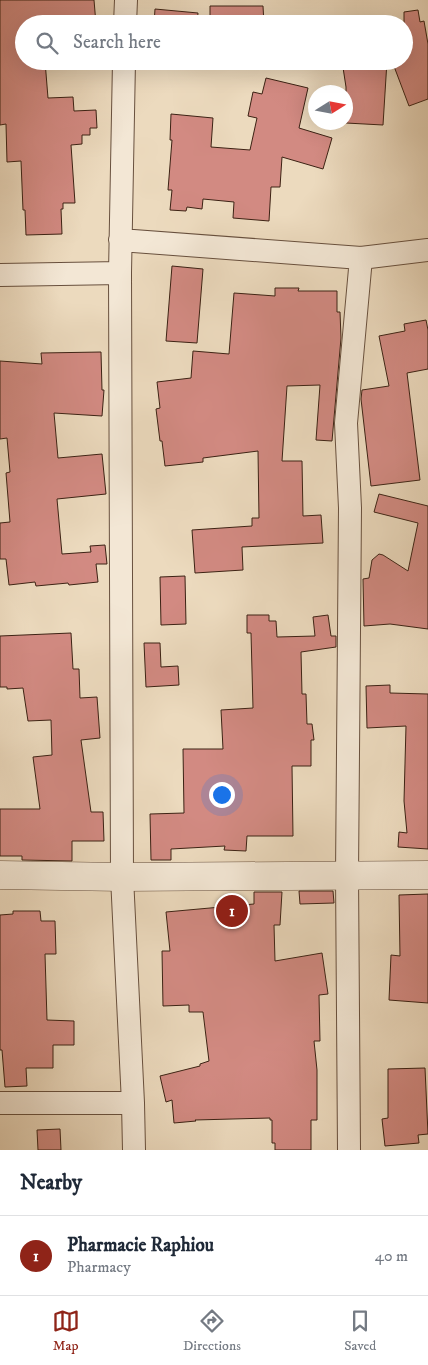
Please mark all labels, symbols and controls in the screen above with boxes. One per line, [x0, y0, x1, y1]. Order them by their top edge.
search box [15, 15, 413, 70]
icon: search [33, 29, 61, 57]
text: Search here [73, 31, 161, 54]
north arrow [308, 85, 353, 130]
your location [209, 782, 235, 808]
pin: 1 [216, 892, 248, 930]
text: Nearby [20, 1170, 82, 1196]
text: Pharmacie Raphiou [67, 1234, 214, 1257]
text: 1 [33, 1246, 39, 1266]
text: 40 m [375, 1246, 408, 1266]
text: Pharmacy [67, 1257, 131, 1277]
tab: Map [52, 1307, 80, 1355]
tab: Directions [183, 1307, 241, 1355]
tab: Saved [344, 1307, 376, 1355]

